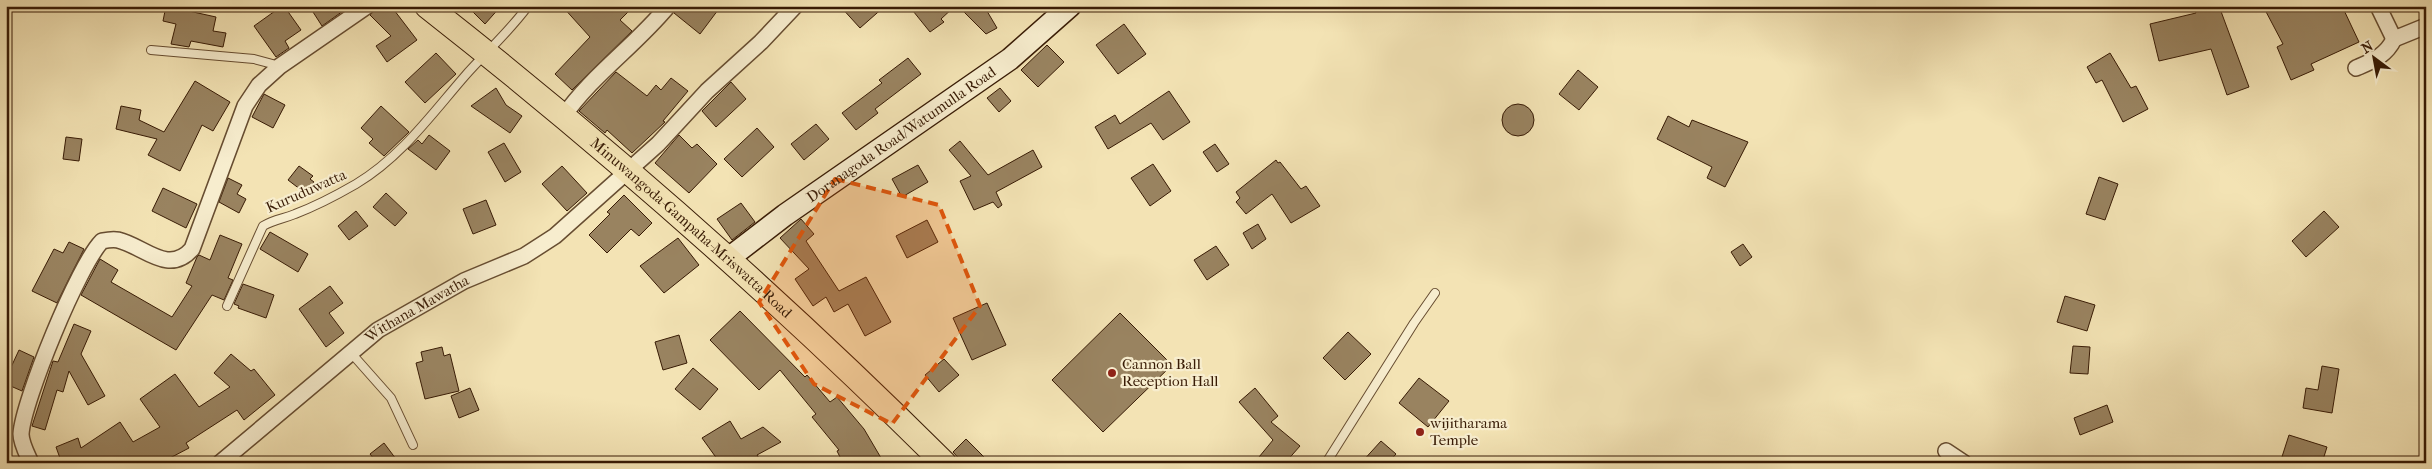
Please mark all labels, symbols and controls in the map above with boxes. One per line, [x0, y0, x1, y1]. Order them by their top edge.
north arrow [2350, 32, 2400, 82]
text: N [2358, 37, 2377, 57]
street label: Doranagoda Road/Watumulla Road [803, 62, 1000, 206]
street label: Minuwangoda-Gampaha-Mriswatta Road [587, 134, 796, 322]
street label: Kuruduwatta [263, 165, 350, 217]
street label: Withana Mawatha [360, 271, 472, 347]
place label: Cannon Ball Reception Hall [1122, 355, 1218, 390]
marker: Cannon Ball Reception Hall [1106, 367, 1118, 379]
place label: wijitharama Temple [1429, 414, 1508, 449]
marker: wijitharama Temple [1414, 426, 1426, 438]

